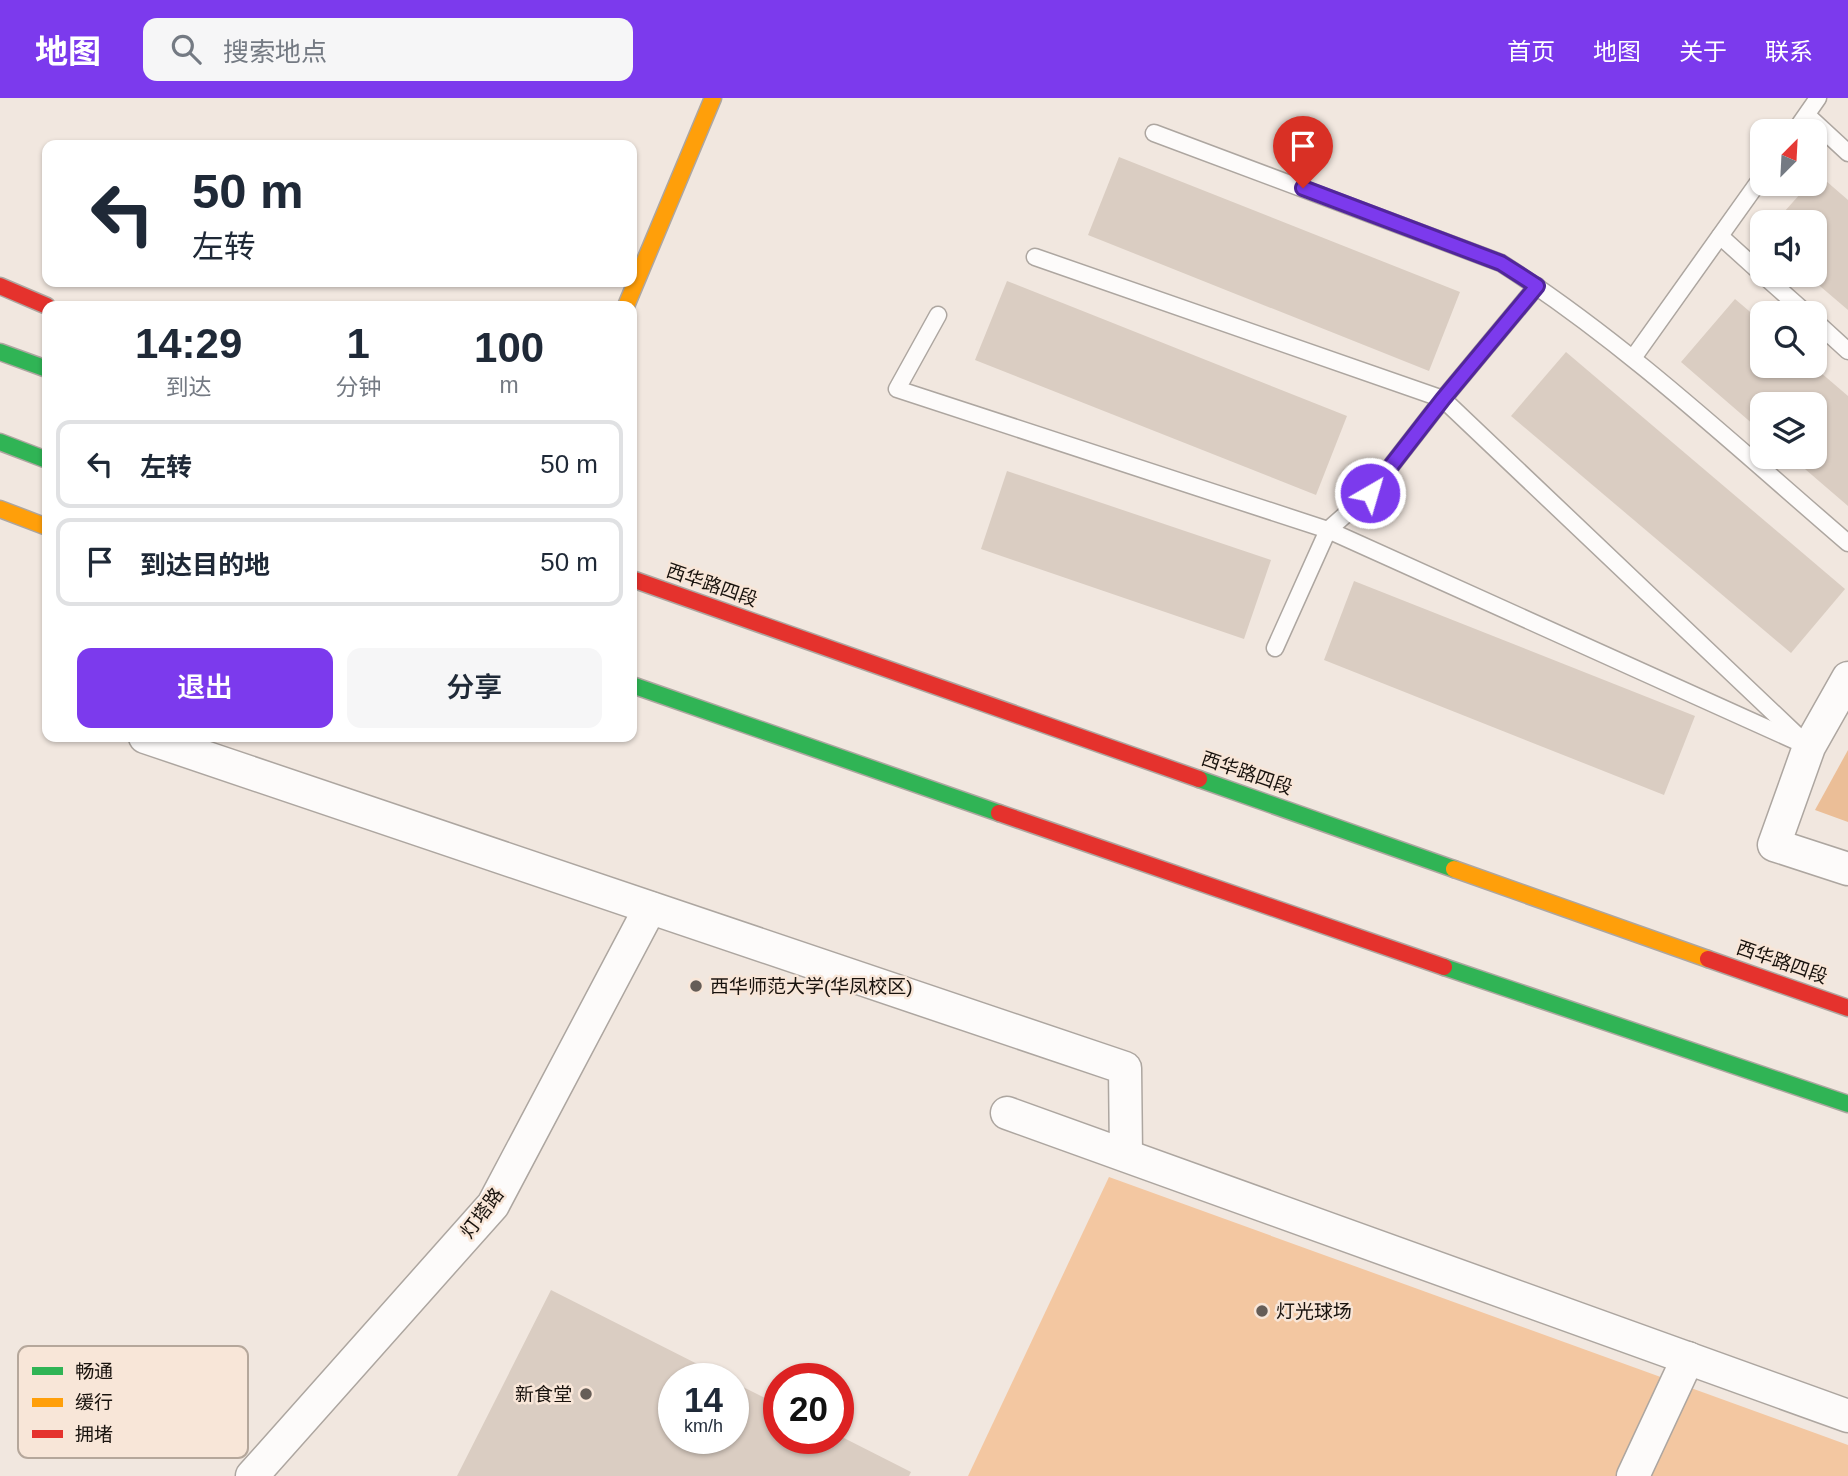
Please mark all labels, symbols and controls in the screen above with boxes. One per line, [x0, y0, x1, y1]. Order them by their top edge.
search box [143, 18, 633, 81]
icon: search [167, 30, 205, 68]
text: 地图 [35, 33, 101, 70]
text: 搜索地点 [223, 37, 327, 67]
text: 首页 [1507, 38, 1555, 65]
text: 地图 [1593, 38, 1641, 65]
text: 关于 [1679, 38, 1727, 65]
text: 联系 [1765, 38, 1813, 65]
pin [1273, 116, 1333, 188]
north arrow [1750, 119, 1827, 196]
map controls [1750, 119, 1827, 469]
icon: arrive [1284, 127, 1322, 165]
text: 50 m [192, 164, 304, 218]
icon: left [77, 168, 168, 259]
button: sound [1750, 210, 1827, 287]
text: 左转 [192, 229, 256, 265]
button: search [1750, 301, 1827, 378]
text: 14:29 [135, 320, 242, 367]
text: 1 [346, 320, 370, 367]
text: 100 [474, 324, 544, 371]
text: m [500, 372, 519, 398]
text: 到达 [166, 374, 212, 400]
text: 分钟 [335, 374, 381, 400]
button: layers [1750, 392, 1827, 469]
icon: left [81, 445, 119, 483]
text: 50 m [540, 449, 598, 479]
text: 左转 [140, 452, 192, 482]
position arrow [1333, 456, 1407, 530]
icon: arrive [81, 543, 119, 581]
text: 50 m [540, 547, 598, 577]
text: 到达目的地 [140, 550, 270, 580]
street label: 西华路四段 [664, 560, 760, 610]
button: 退出 [77, 648, 333, 728]
button: 分享 [347, 648, 602, 728]
street label: 西华路四段 [1199, 748, 1295, 798]
street label: 西华路四段 [1734, 937, 1830, 987]
place label: 西华师范大学(华凤校区) [710, 976, 913, 997]
marker: 西华师范大学(华凤校区) [688, 978, 704, 994]
street label: 灯塔路 [456, 1184, 508, 1242]
place label: 灯光球场 [1276, 1301, 1352, 1322]
marker: 灯光球场 [1254, 1303, 1270, 1319]
legend [18, 1346, 248, 1458]
text: 畅通 [75, 1361, 113, 1382]
speed limit sign: 20 [763, 1363, 854, 1454]
text: 14 [684, 1380, 723, 1419]
place label: 新食堂 [515, 1384, 572, 1405]
marker: 新食堂 [578, 1386, 594, 1402]
text: 缓行 [75, 1392, 113, 1413]
text: km/h [684, 1416, 723, 1436]
text: 拥堵 [75, 1424, 113, 1445]

